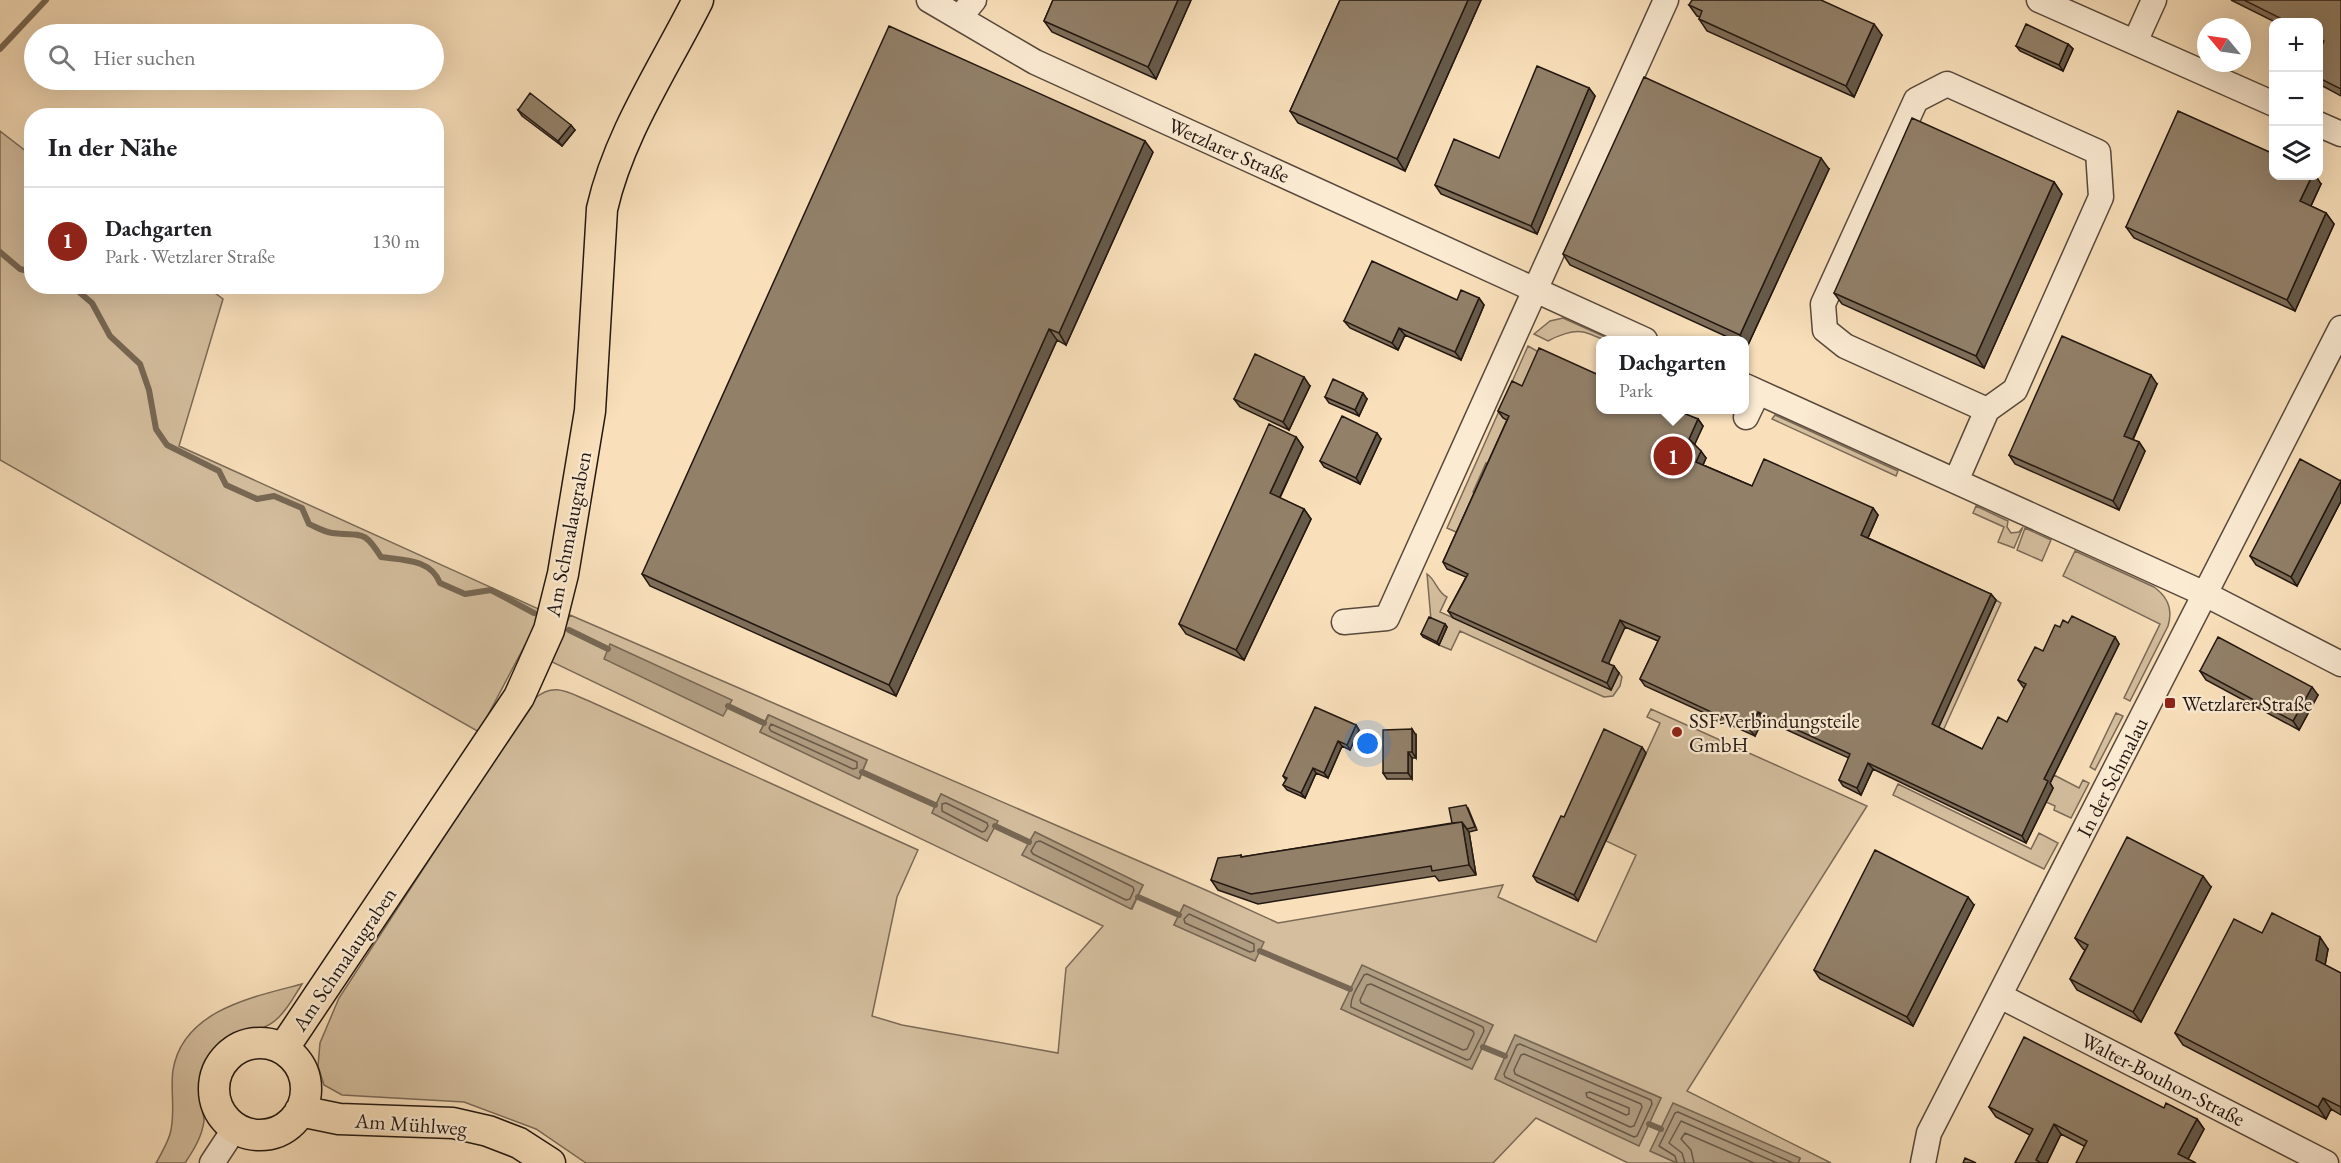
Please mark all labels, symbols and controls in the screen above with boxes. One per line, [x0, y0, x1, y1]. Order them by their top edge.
north arrow [2197, 18, 2251, 72]
map controls [2269, 18, 2323, 180]
button: + [2269, 18, 2323, 72]
search box [24, 24, 444, 90]
icon: search [45, 41, 78, 74]
text: Hier suchen [93, 43, 196, 72]
button: − [2269, 72, 2323, 126]
street label: Wetzlarer Straße [1164, 111, 1294, 189]
button: layers [2269, 126, 2323, 180]
text: In der Nähe [48, 130, 177, 164]
text: Dachgarten [105, 214, 212, 243]
text: 1 [62, 228, 73, 254]
text: 130 m [372, 228, 420, 254]
text: Park · Wetzlarer Straße [105, 243, 275, 269]
popup [1596, 336, 1749, 414]
text: Dachgarten [1619, 348, 1726, 377]
text: Park [1619, 377, 1653, 403]
pin: 1 [1654, 434, 1692, 478]
street label: Am Schmalaugraben [539, 449, 597, 620]
place label: Wetzlarer Straße [2182, 690, 2312, 717]
marker: Wetzlarer Straße [2163, 696, 2177, 710]
place label: SSF-Verbindungsteile GmbH [1689, 707, 1860, 758]
street label: In der Schmalau [2070, 713, 2154, 841]
marker: SSF-Verbindungsteile GmbH [1670, 725, 1684, 739]
your location [1353, 729, 1382, 758]
street label: Am Schmalaugraben [285, 882, 402, 1037]
street label: Walter-Bouhon-Straße [2076, 1026, 2250, 1132]
street label: Am Mühlweg [353, 1107, 469, 1141]

